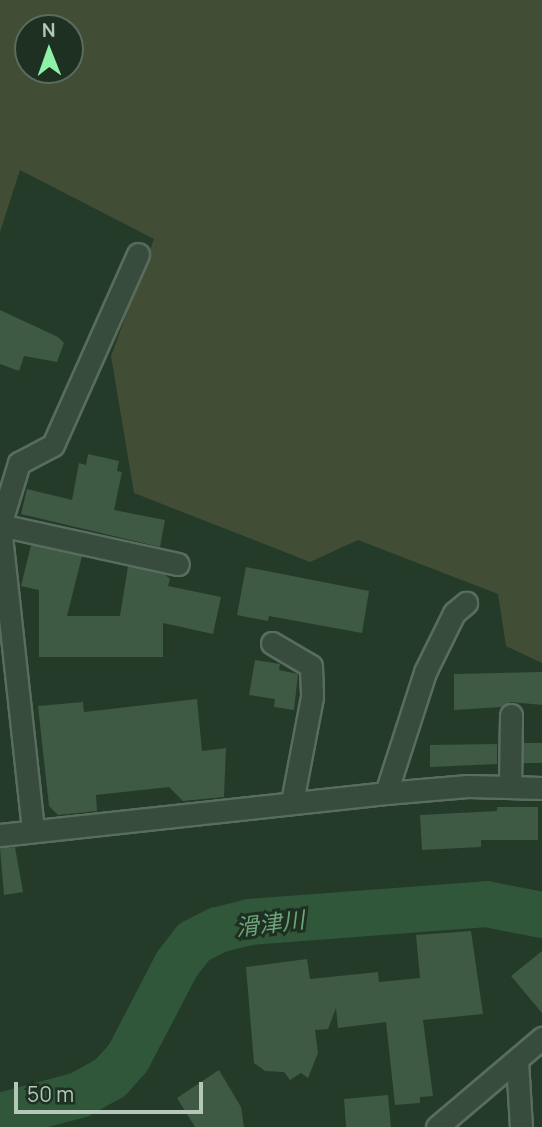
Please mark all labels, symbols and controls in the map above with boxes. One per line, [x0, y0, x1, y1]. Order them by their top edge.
north arrow [14, 14, 84, 84]
text: N [42, 17, 56, 43]
water label: 滑津川 [234, 905, 306, 941]
scale bar [18, 1068, 206, 1112]
text: 50 m [27, 1080, 74, 1108]

